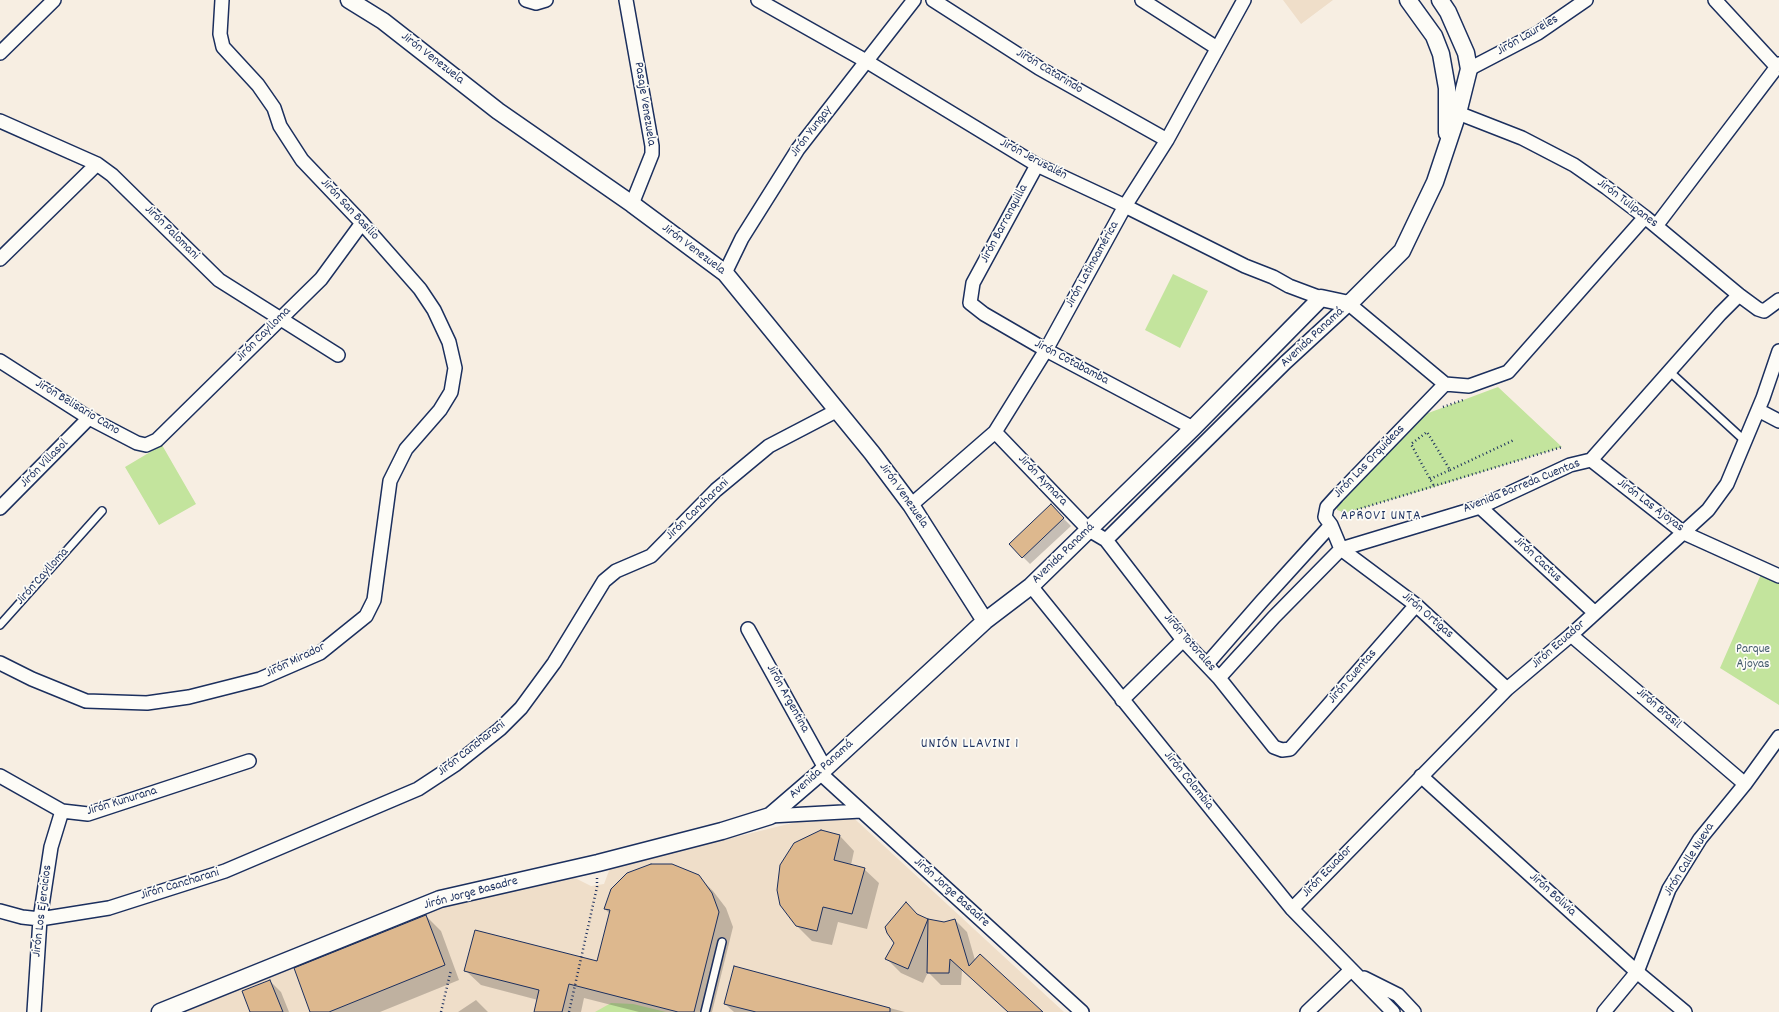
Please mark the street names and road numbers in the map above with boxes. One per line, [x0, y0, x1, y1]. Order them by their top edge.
street label: Jirón Laureles [1494, 12, 1562, 60]
street label: Jirón Venezuela [397, 30, 467, 88]
street label: Jirón Catarindo [1013, 46, 1085, 98]
street label: Pasaje Venezuela [630, 61, 658, 147]
street label: Jirón Yungay [788, 103, 836, 161]
street label: Jirón Jerusalén [997, 136, 1069, 184]
street label: Jirón San Basilio [316, 176, 382, 244]
street label: Jirón Tulipanes [1593, 176, 1661, 232]
street label: Jirón Barranquilla [978, 182, 1032, 266]
street label: Jirón Palomani [140, 202, 202, 264]
street label: Jirón Latinoamérica [1063, 219, 1123, 311]
street label: Jirón Venezuela [658, 221, 728, 279]
street label: Jirón Caylloma [233, 304, 295, 366]
street label: Avenida Panamá [1278, 305, 1348, 371]
street label: Jirón Cotabamba [1031, 337, 1111, 389]
street label: Jirón Belisario Cano [32, 377, 122, 439]
street label: Jirón Las Orquideas [1331, 422, 1409, 502]
street label: Jirón Villasol [18, 437, 72, 491]
street label: Jirón Aymara [1014, 452, 1070, 510]
street label: Avenida Barreda Cuentas [1461, 456, 1583, 518]
street label: Jirón Venezuela [875, 460, 931, 532]
street label: Jirón Cancharani [663, 476, 733, 544]
street label: Jirón Las Ajoyas [1613, 476, 1687, 536]
street label: Avenida Panamá [1029, 520, 1099, 588]
street label: Jirón Cactus [1510, 534, 1564, 586]
street label: Jirón Caylloma [13, 545, 73, 609]
street label: Jirón Ortigas [1398, 589, 1456, 643]
street label: Jirón Totorales [1159, 611, 1219, 675]
street label: Jirón Ecuador [1529, 617, 1589, 673]
street label: Jirón Mirador [264, 640, 328, 682]
street label: Jirón Cuentas [1325, 647, 1381, 707]
street label: Jirón Argentina [762, 662, 812, 736]
street label: Jirón Brasil [1632, 685, 1684, 733]
street label: Jirón Cancharani [435, 718, 509, 780]
street label: Avenida Panamá [787, 737, 857, 803]
street label: Jirón Colombia [1160, 749, 1216, 813]
street label: Jirón Kunurana [85, 784, 159, 820]
street label: Jirón Calle Nueva [1661, 821, 1719, 899]
street label: Jirón Ecuador [1299, 843, 1357, 901]
street label: Jirón Jorge Basadre [910, 855, 992, 931]
street label: Jirón Los Ejercicios [30, 864, 56, 958]
street label: Jirón Cancharani [139, 866, 221, 904]
street label: Jirón Bolivia [1525, 870, 1579, 920]
street label: Jirón Jorge Basadre [422, 874, 520, 914]

